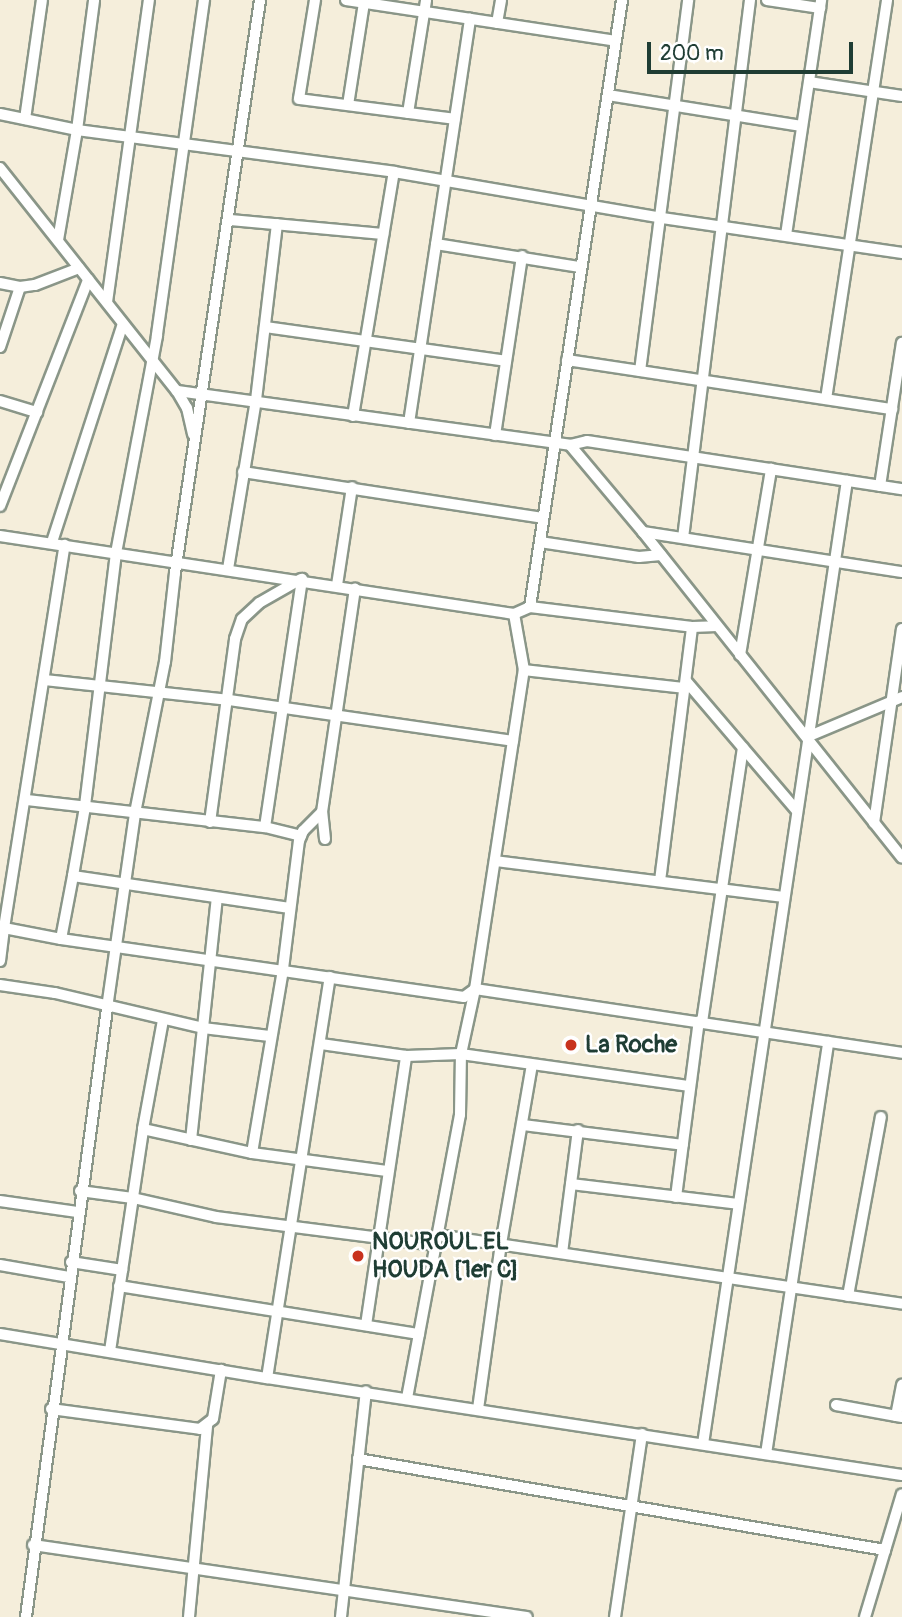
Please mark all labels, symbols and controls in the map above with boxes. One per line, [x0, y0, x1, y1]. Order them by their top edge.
scale bar [650, 28, 856, 72]
text: 200 m [660, 40, 724, 67]
place label: La Roche [585, 1031, 677, 1059]
marker: La Roche [563, 1037, 579, 1053]
place label: NOUROUL EL HOUDA [1er C] [372, 1228, 519, 1284]
marker: NOUROUL EL HOUDA [1er C] [350, 1248, 366, 1264]

